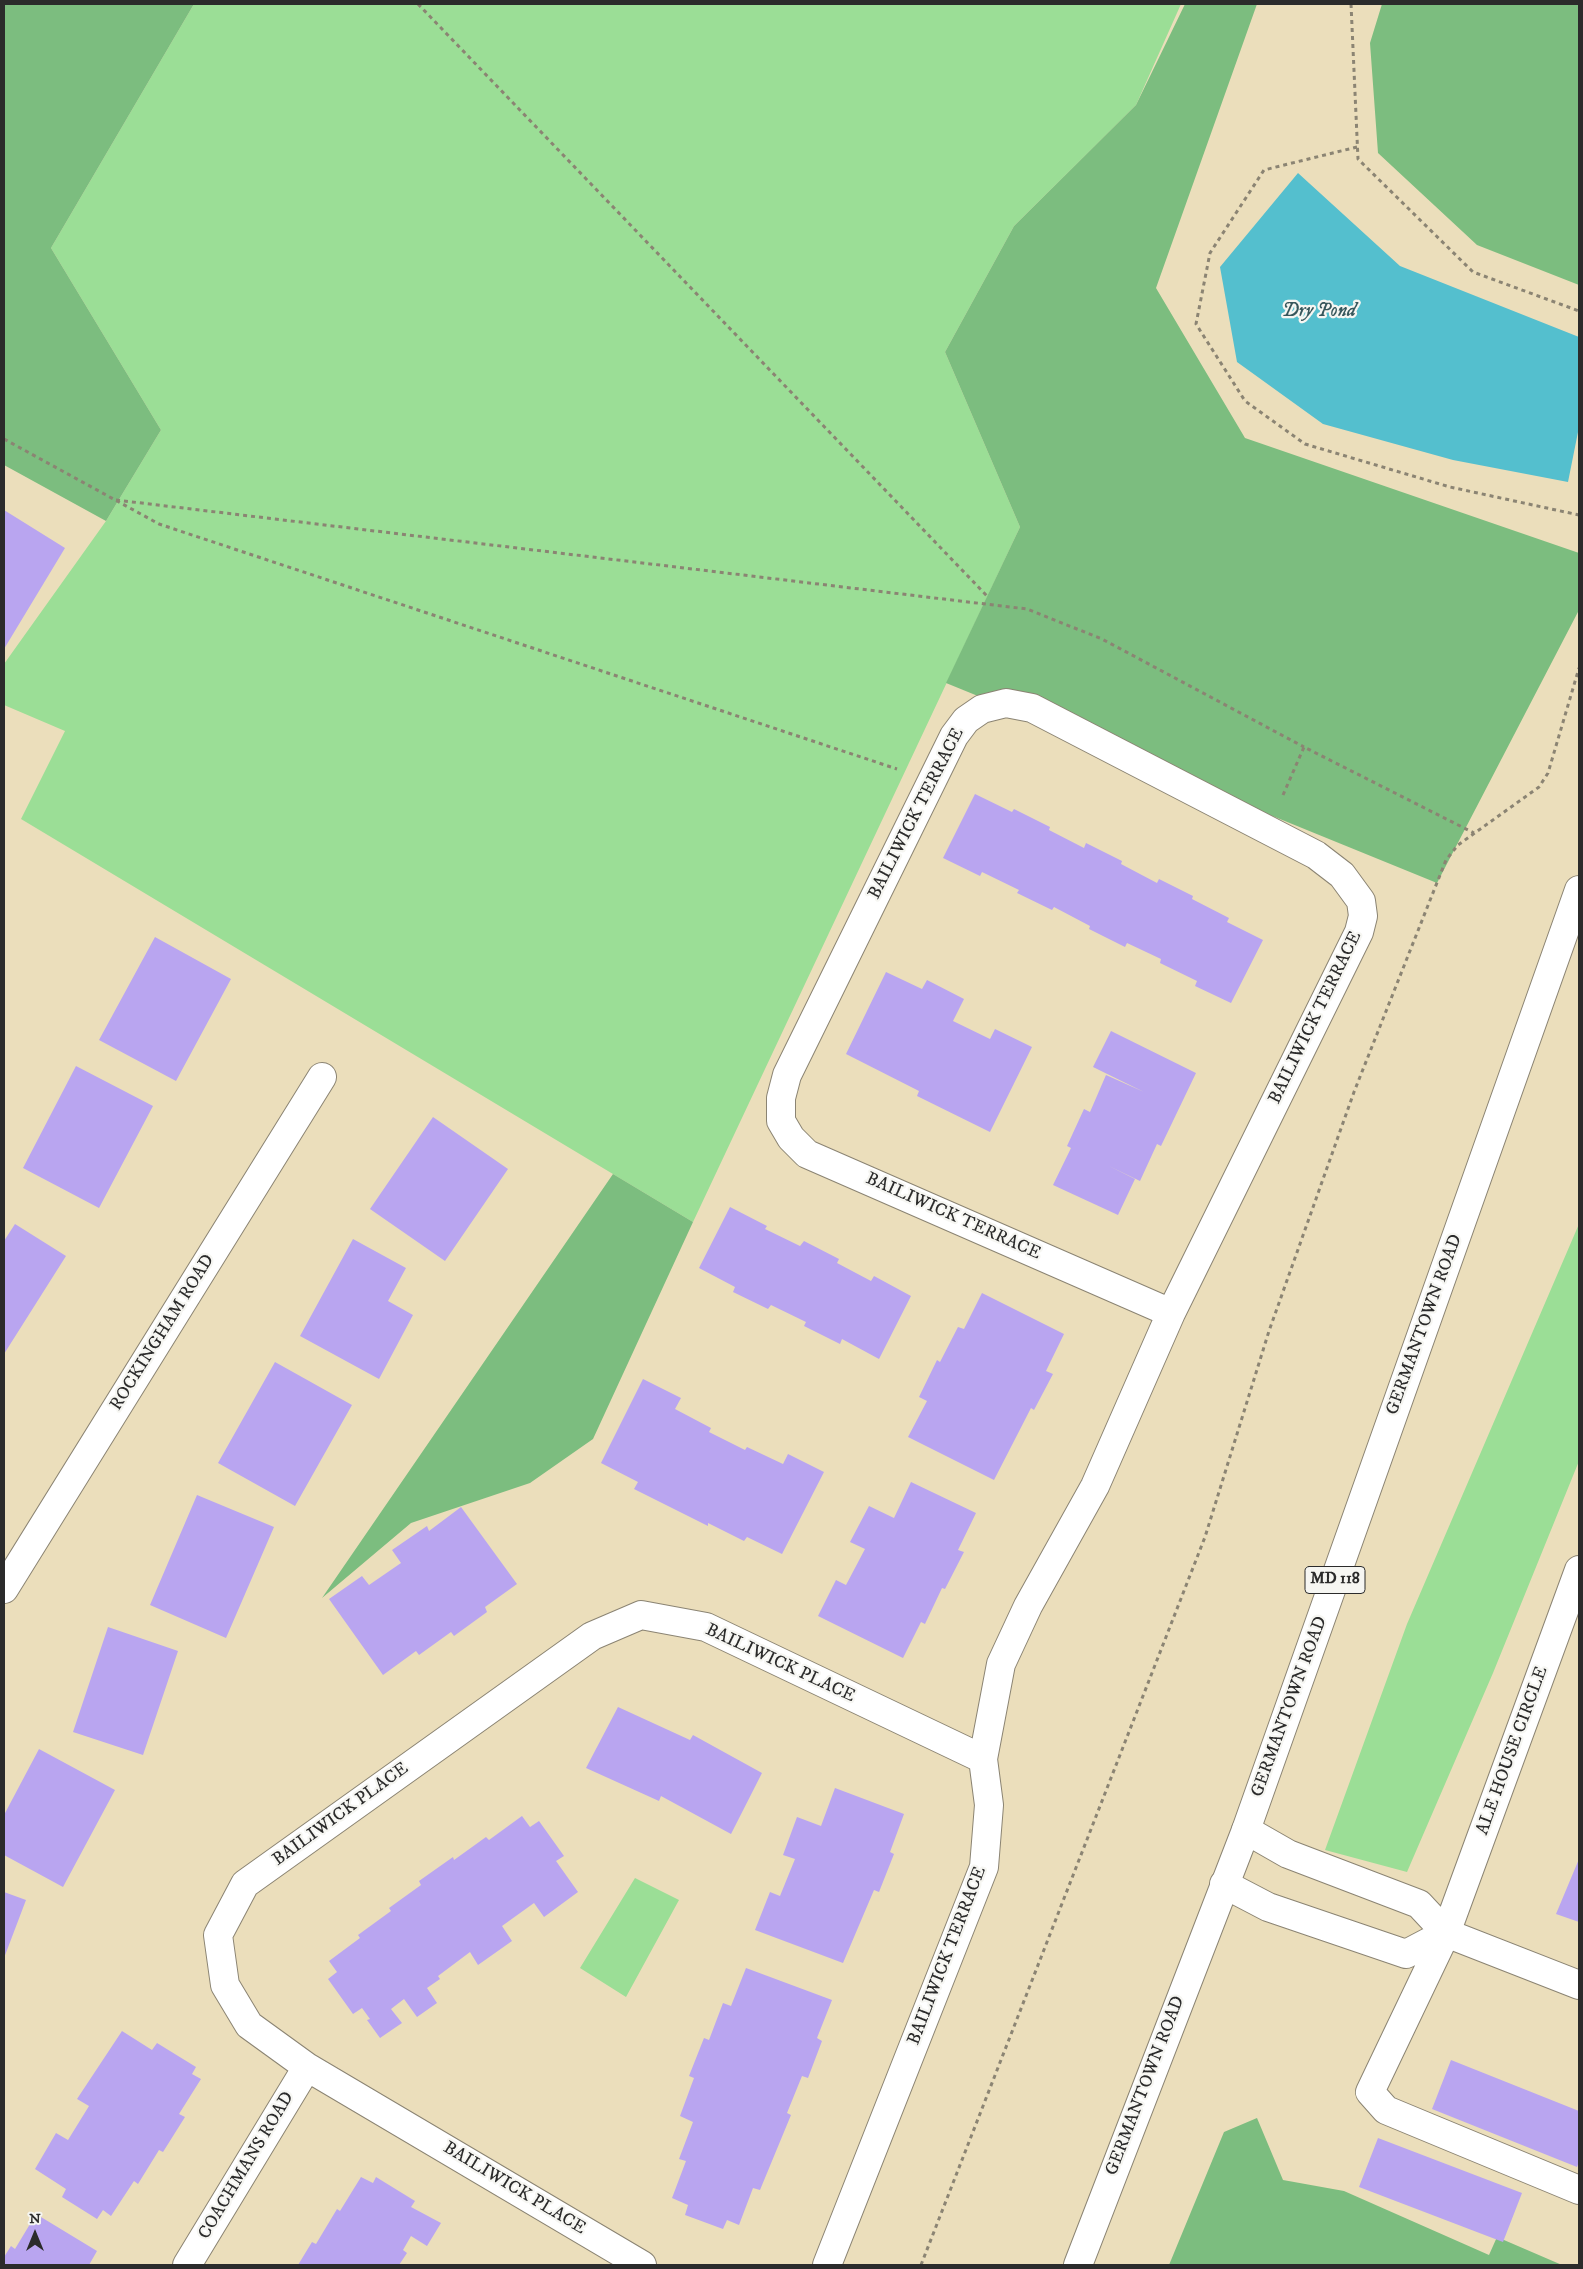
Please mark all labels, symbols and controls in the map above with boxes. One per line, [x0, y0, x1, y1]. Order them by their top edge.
water label: Dry Pond [1282, 301, 1356, 323]
street label: BAILIWICK TERRACE [864, 725, 970, 903]
street label: BAILIWICK TERRACE [1265, 928, 1367, 1108]
street label: BAILIWICK TERRACE [862, 1169, 1044, 1265]
street label: GERMANTOWN ROAD [1382, 1232, 1468, 1418]
street label: ROCKINGHAM ROAD [106, 1251, 220, 1415]
road number: MD 118 [1305, 1566, 1365, 1594]
street label: GERMANTOWN ROAD [1247, 1614, 1333, 1800]
street label: BAILIWICK PLACE [702, 1620, 858, 1708]
street label: ALE HOUSE CIRCLE [1473, 1664, 1553, 1838]
street label: BAILIWICK PLACE [269, 1758, 413, 1872]
street label: BAILIWICK TERRACE [904, 1864, 992, 2048]
street label: GERMANTOWN ROAD [1102, 1993, 1190, 2179]
street label: COACHMANS ROAD [194, 2088, 300, 2244]
street label: BAILIWICK PLACE [439, 2138, 589, 2240]
north arrow [10, 2209, 60, 2259]
text: N [29, 2210, 41, 2228]

